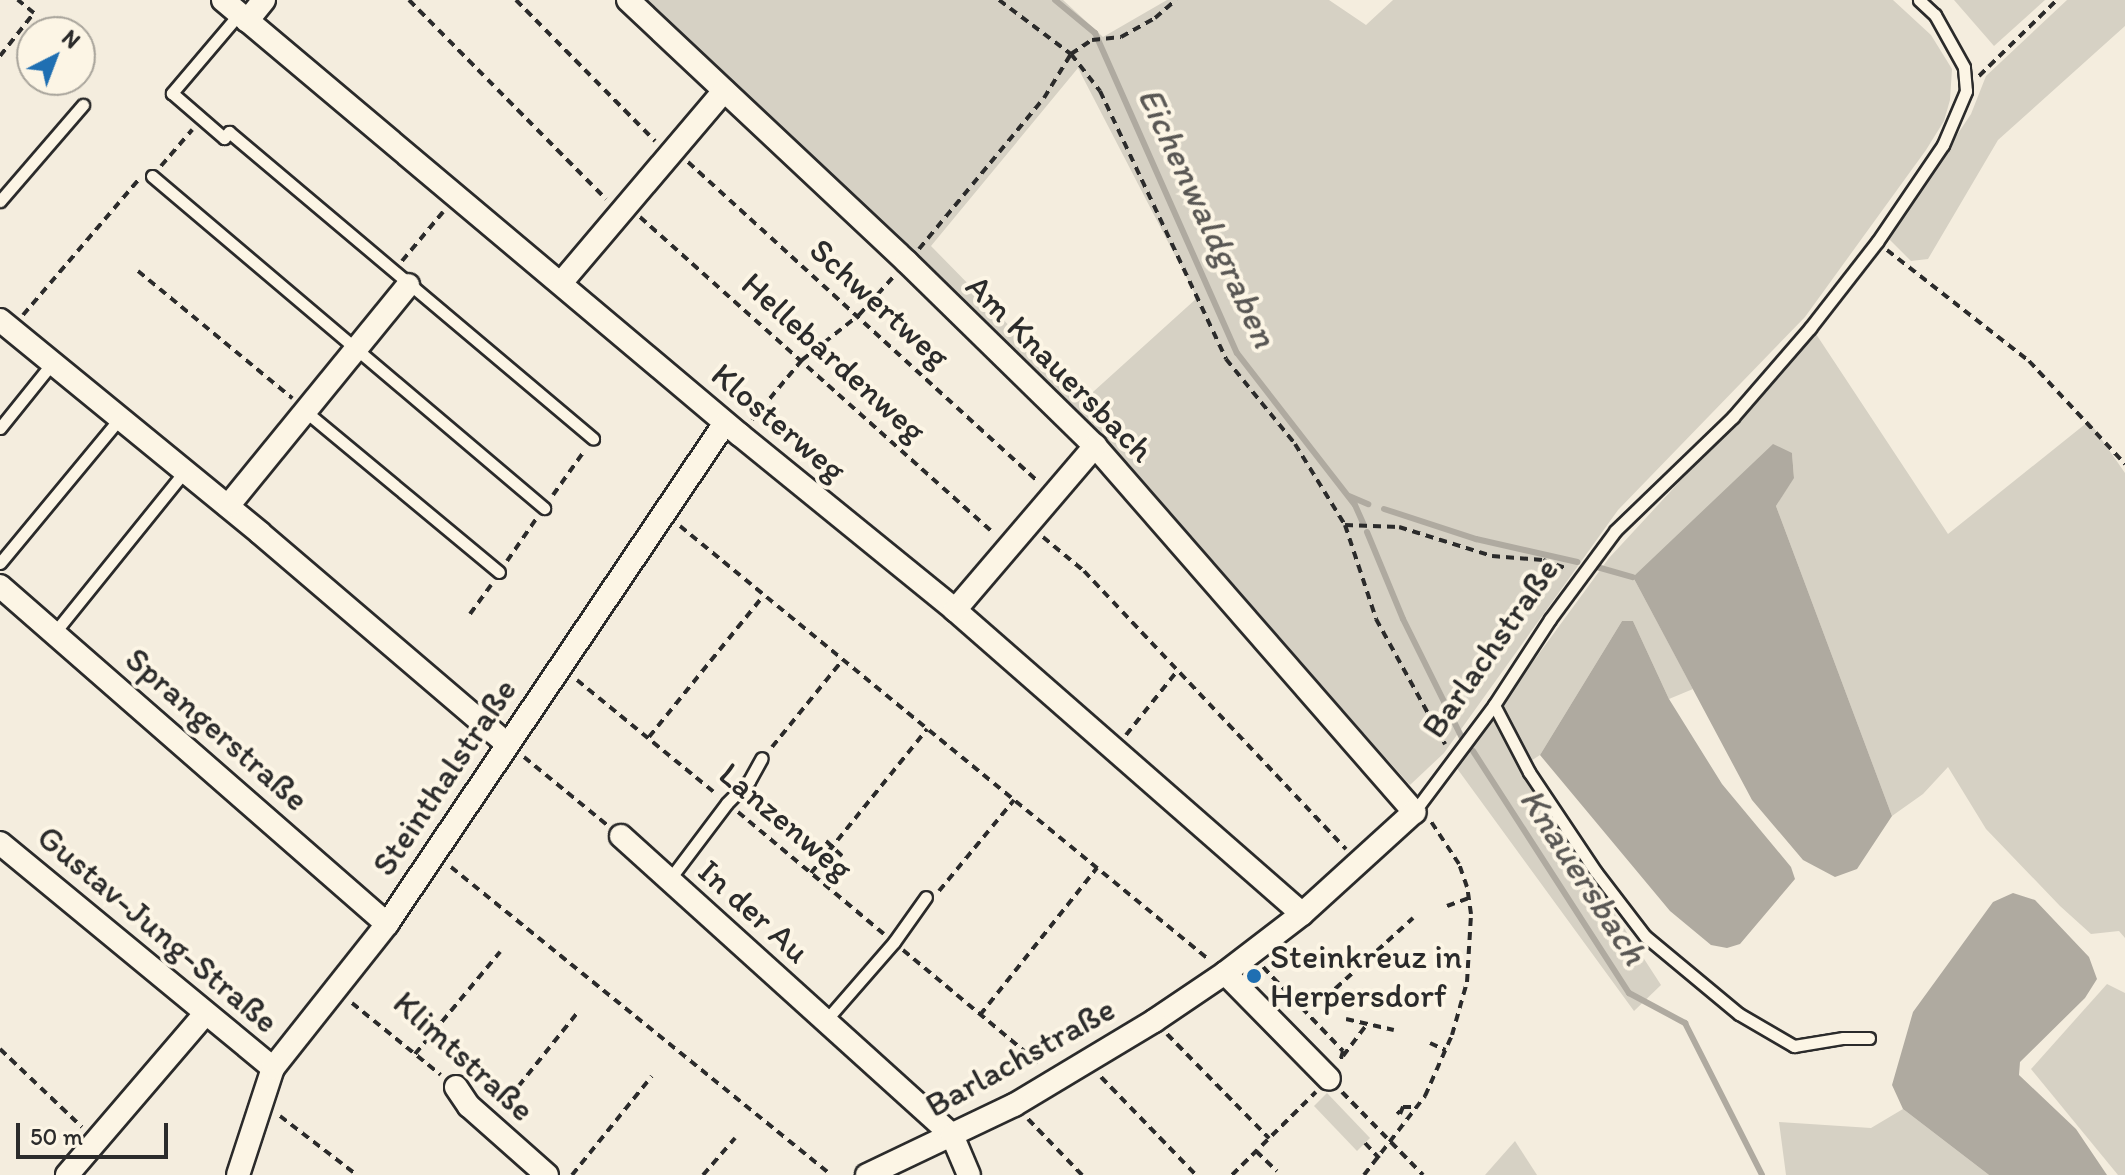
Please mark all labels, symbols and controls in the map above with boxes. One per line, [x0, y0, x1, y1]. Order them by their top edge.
north arrow [16, 16, 96, 96]
text: N [56, 24, 86, 54]
water label: Eichenwaldgraben [1129, 80, 1287, 354]
street label: Schwertweg [801, 229, 959, 377]
street label: Hellebardenweg [733, 263, 935, 451]
street label: Am Knauersbach [958, 266, 1162, 470]
street label: Klosterweg [703, 354, 855, 490]
street label: Barlachstraße [1413, 550, 1567, 746]
street label: Sprangerstraße [117, 639, 317, 819]
street label: Steinthalstraße [363, 671, 525, 883]
street label: Lanzenweg [711, 753, 861, 889]
water label: Knauersbach [1511, 780, 1657, 972]
street label: Gustav-Jung-Straße [29, 816, 287, 1042]
street label: In der Au [690, 851, 818, 971]
place label: Steinkreuz in Herpersdorf [1270, 936, 1462, 1016]
marker: Steinkreuz in Herpersdorf [1245, 967, 1263, 985]
street label: Klimtstraße [385, 982, 543, 1130]
street label: Barlachstraße [918, 988, 1122, 1126]
scale bar [20, 1107, 172, 1157]
text: 50 m [30, 1122, 83, 1151]

